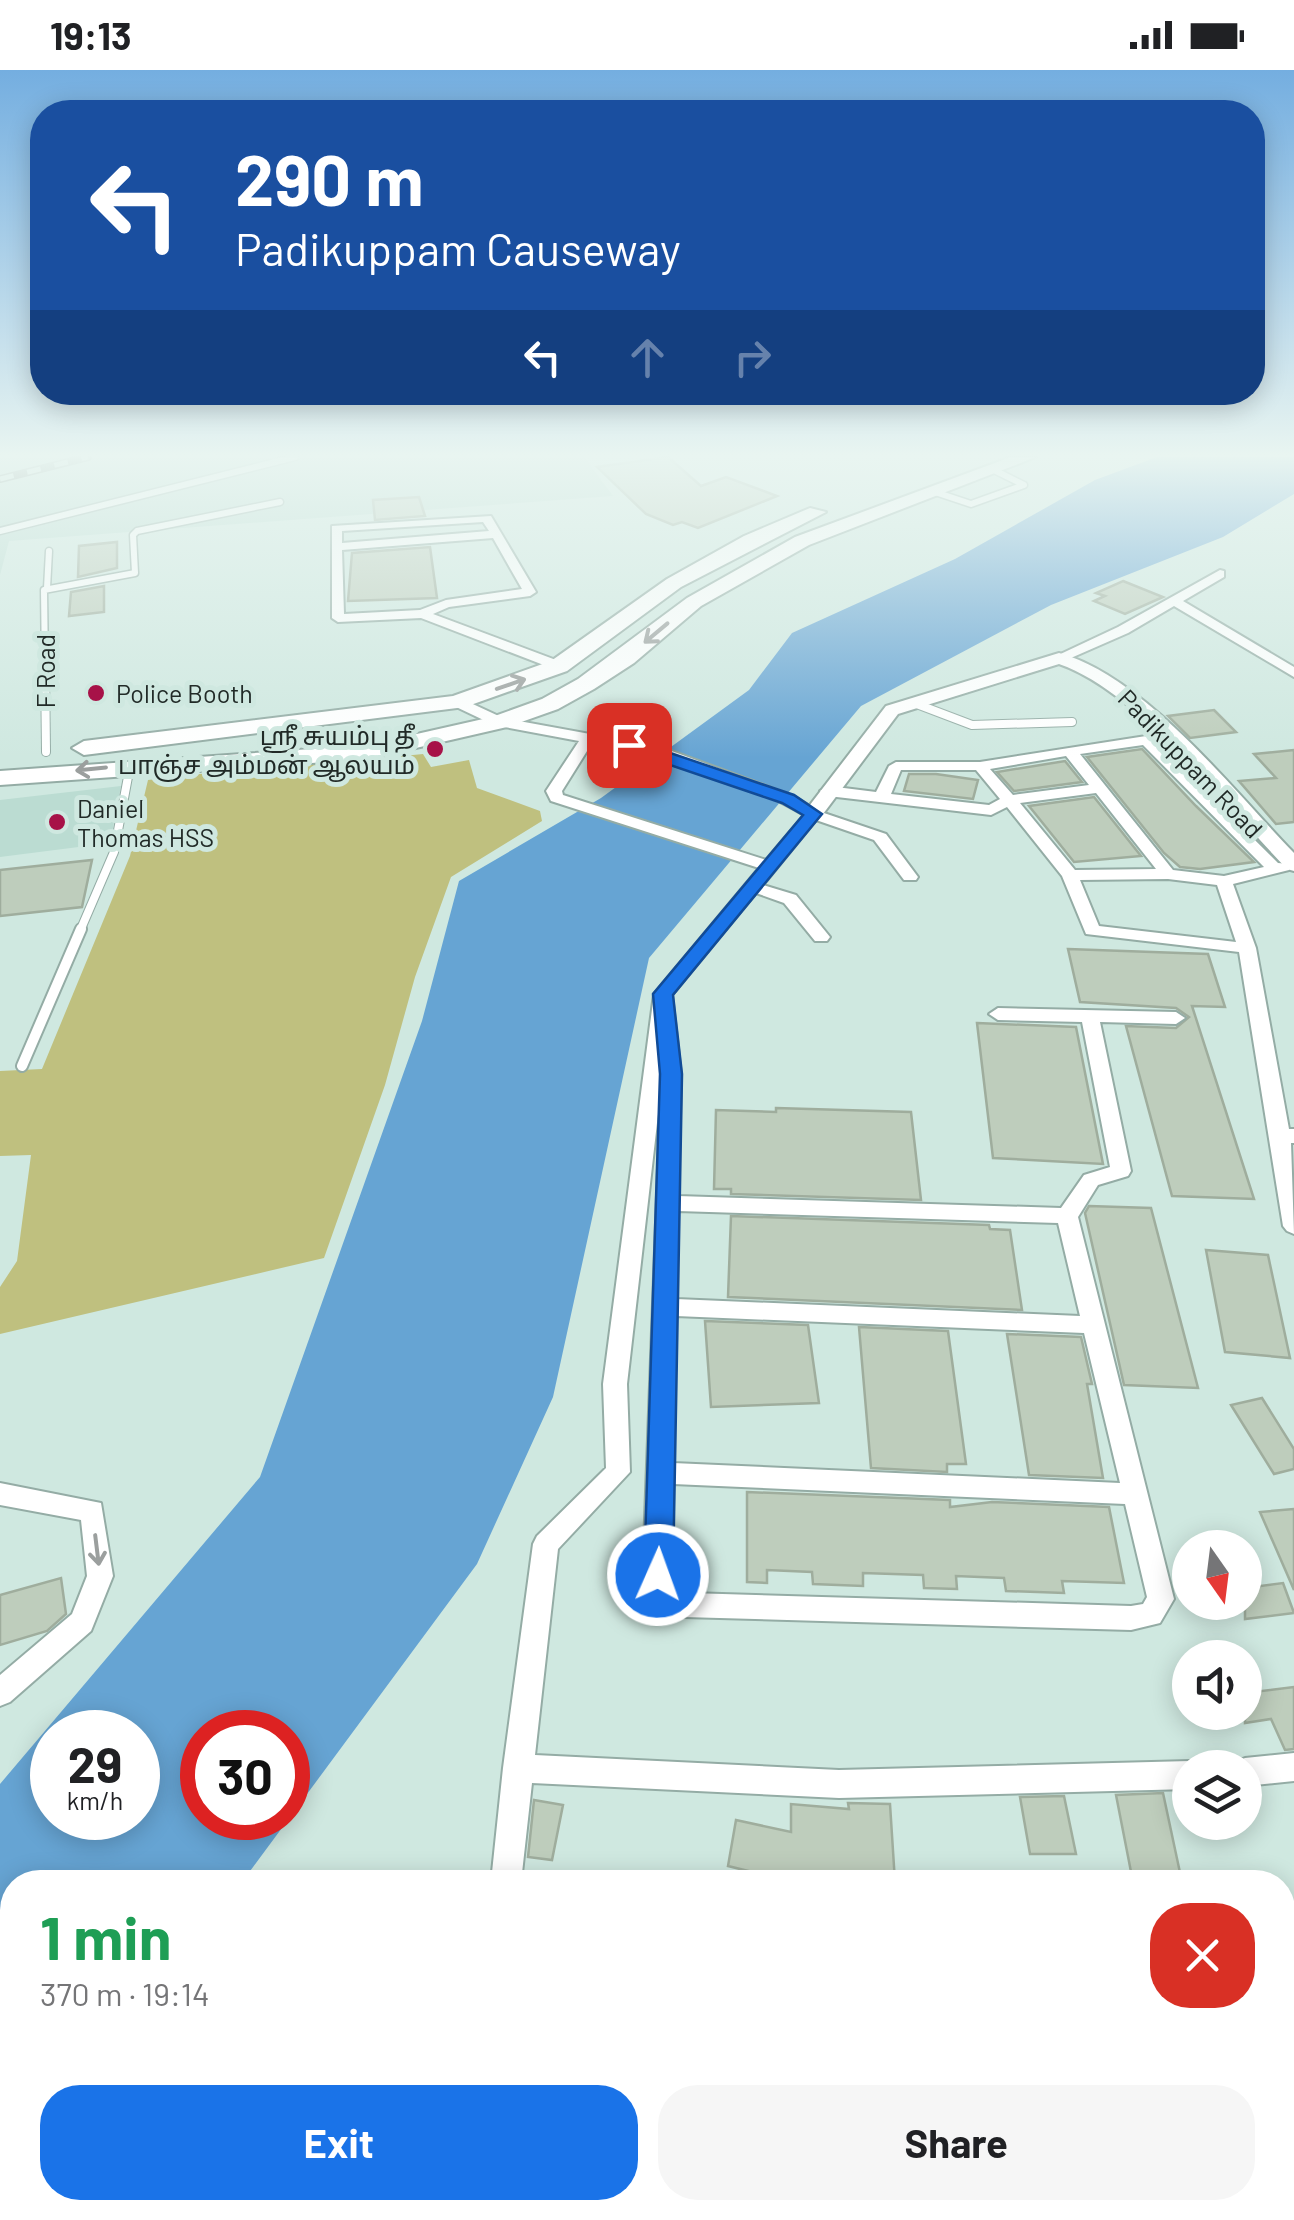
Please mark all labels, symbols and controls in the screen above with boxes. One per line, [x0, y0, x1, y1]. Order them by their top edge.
text: 19:13 [50, 12, 131, 58]
text: 290 m [235, 136, 424, 220]
icon: left [70, 140, 200, 270]
text: Padikuppam Causeway [235, 221, 681, 275]
icon: left [515, 330, 570, 385]
icon: ahead [620, 330, 675, 385]
icon: right [725, 330, 780, 385]
one-way arrow [644, 622, 670, 644]
street label: F Road [30, 634, 60, 708]
one-way arrow [495, 674, 527, 692]
place label: Police Booth [116, 678, 253, 708]
marker: Police Booth [85, 682, 107, 704]
street label: Padikuppam Road [1113, 683, 1269, 843]
pin [587, 703, 672, 788]
icon: arrive [602, 718, 657, 773]
place label: ஶ்ரீ சுயம்பு தீ பாஞ்ச அம்மன் ஆலயம் [118, 720, 415, 782]
marker: ஶ்ரீ சுயம்பு தீ பாஞ்ச அம்மன் ஆலயம் [424, 738, 446, 760]
one-way arrow [75, 760, 107, 779]
place label: Daniel Thomas HSS [77, 793, 214, 852]
marker: Daniel Thomas HSS [46, 811, 68, 833]
position arrow [606, 1523, 710, 1627]
north arrow [1172, 1530, 1262, 1620]
map controls [1172, 1530, 1262, 1840]
one-way arrow [88, 1533, 107, 1565]
button: sound [1172, 1640, 1262, 1730]
speed limit sign: 30 [180, 1710, 310, 1840]
text: 29 [68, 1733, 122, 1793]
button: layers [1172, 1750, 1262, 1840]
text: km/h [67, 1785, 123, 1815]
text: 1 min [40, 1900, 171, 1972]
button: close [1150, 1903, 1255, 2008]
text: 370 m · 19:14 [40, 1974, 210, 2012]
button: Exit [40, 2085, 638, 2200]
button: Share [658, 2085, 1255, 2200]

